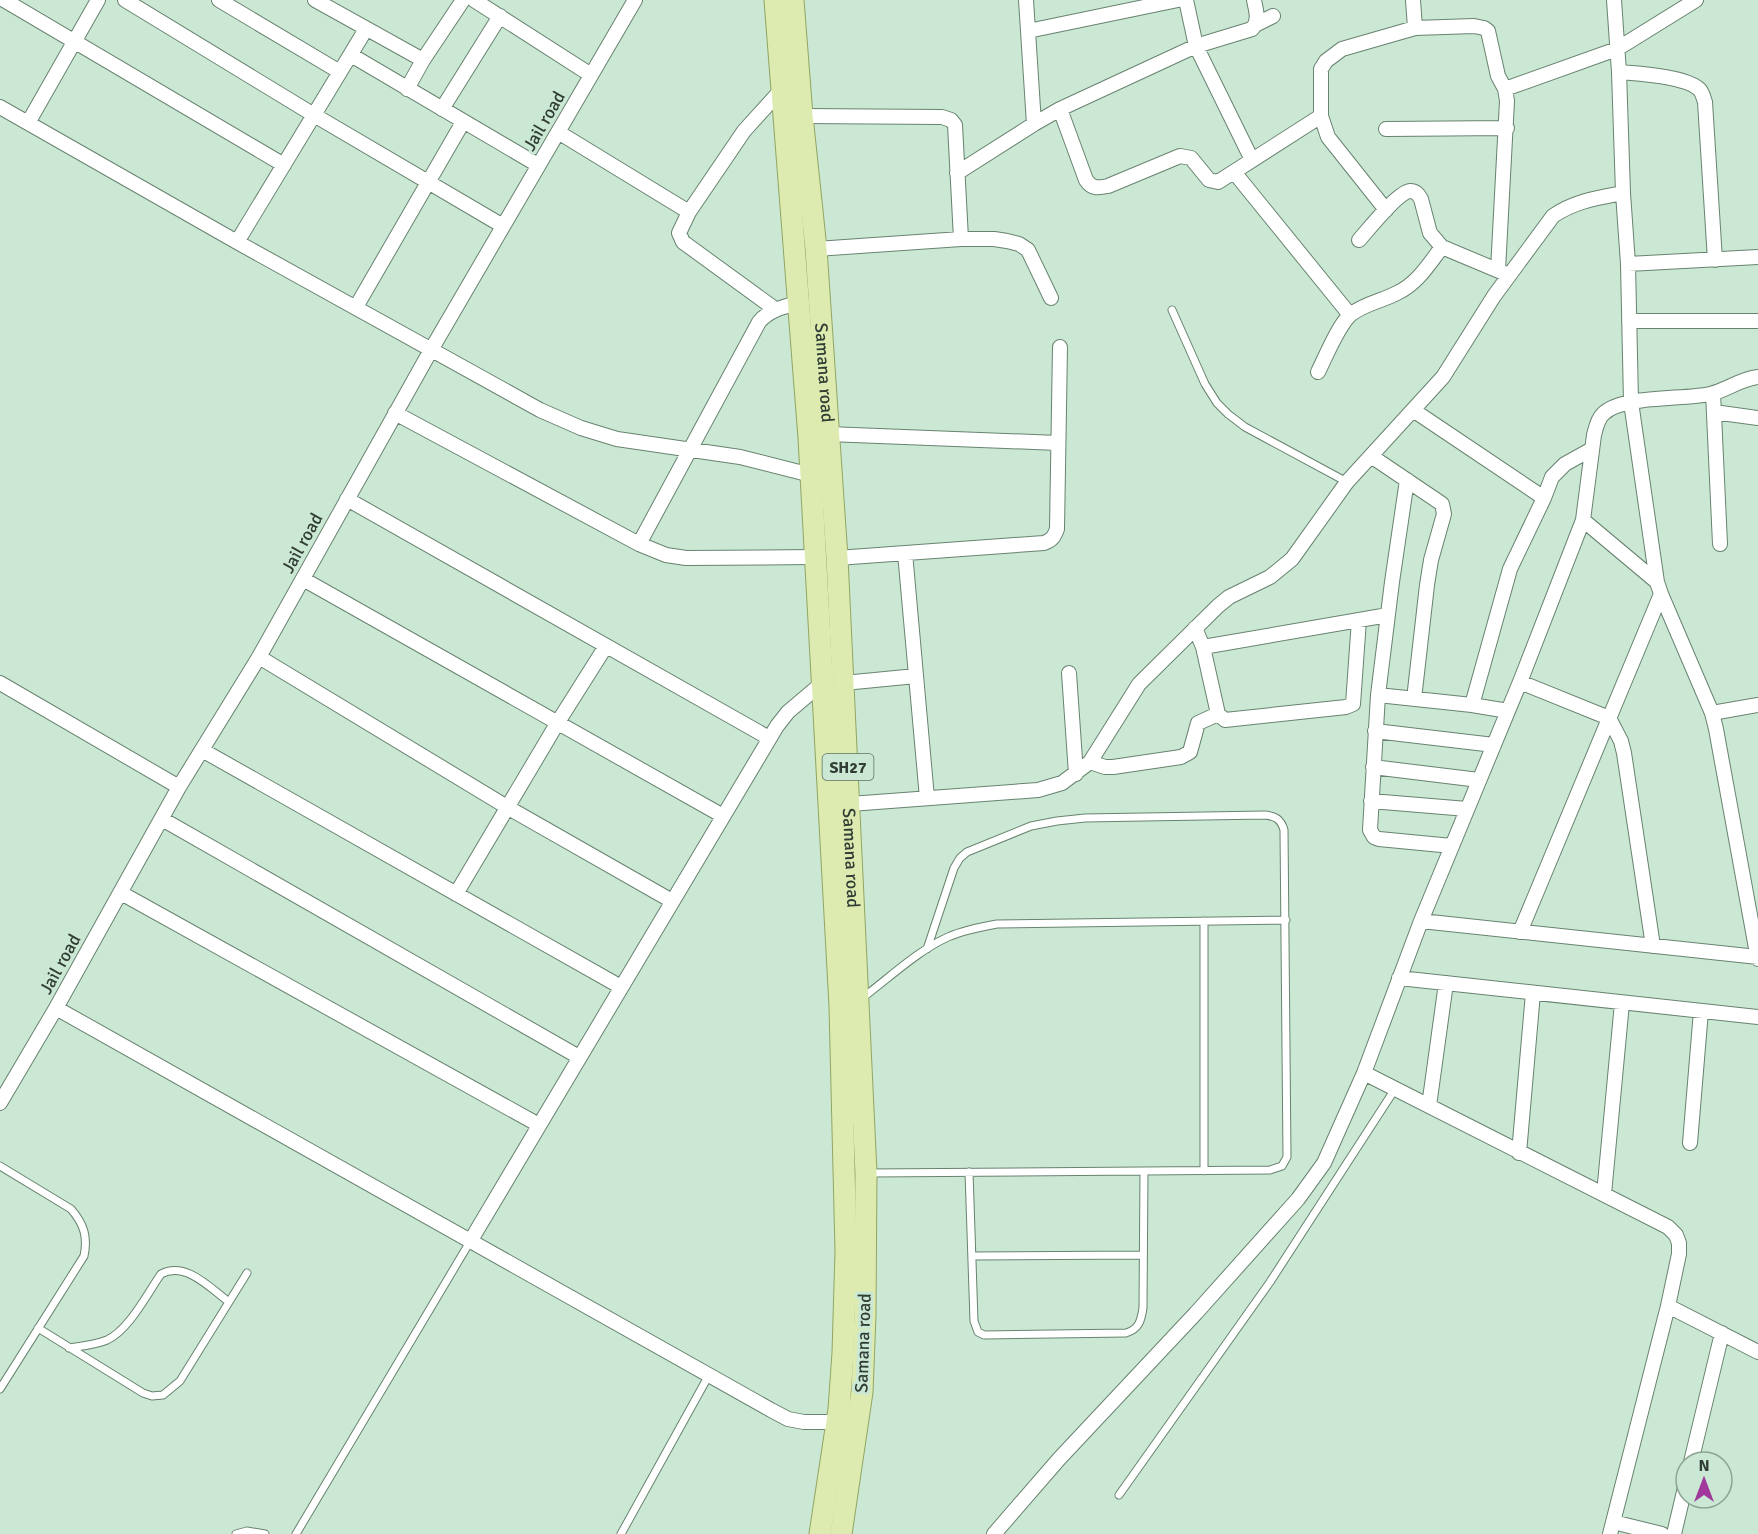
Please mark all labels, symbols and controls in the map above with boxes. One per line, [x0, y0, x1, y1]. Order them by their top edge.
street label: Jail road [518, 87, 570, 155]
street label: Samana road [810, 322, 839, 423]
street label: Jail road [277, 509, 327, 577]
road number: SH27 [822, 754, 874, 780]
street label: Samana road [838, 807, 864, 908]
street label: Jail road [35, 930, 85, 998]
street label: Samana road [850, 1293, 876, 1393]
north arrow [1674, 1450, 1734, 1510]
text: N [1698, 1456, 1710, 1476]

